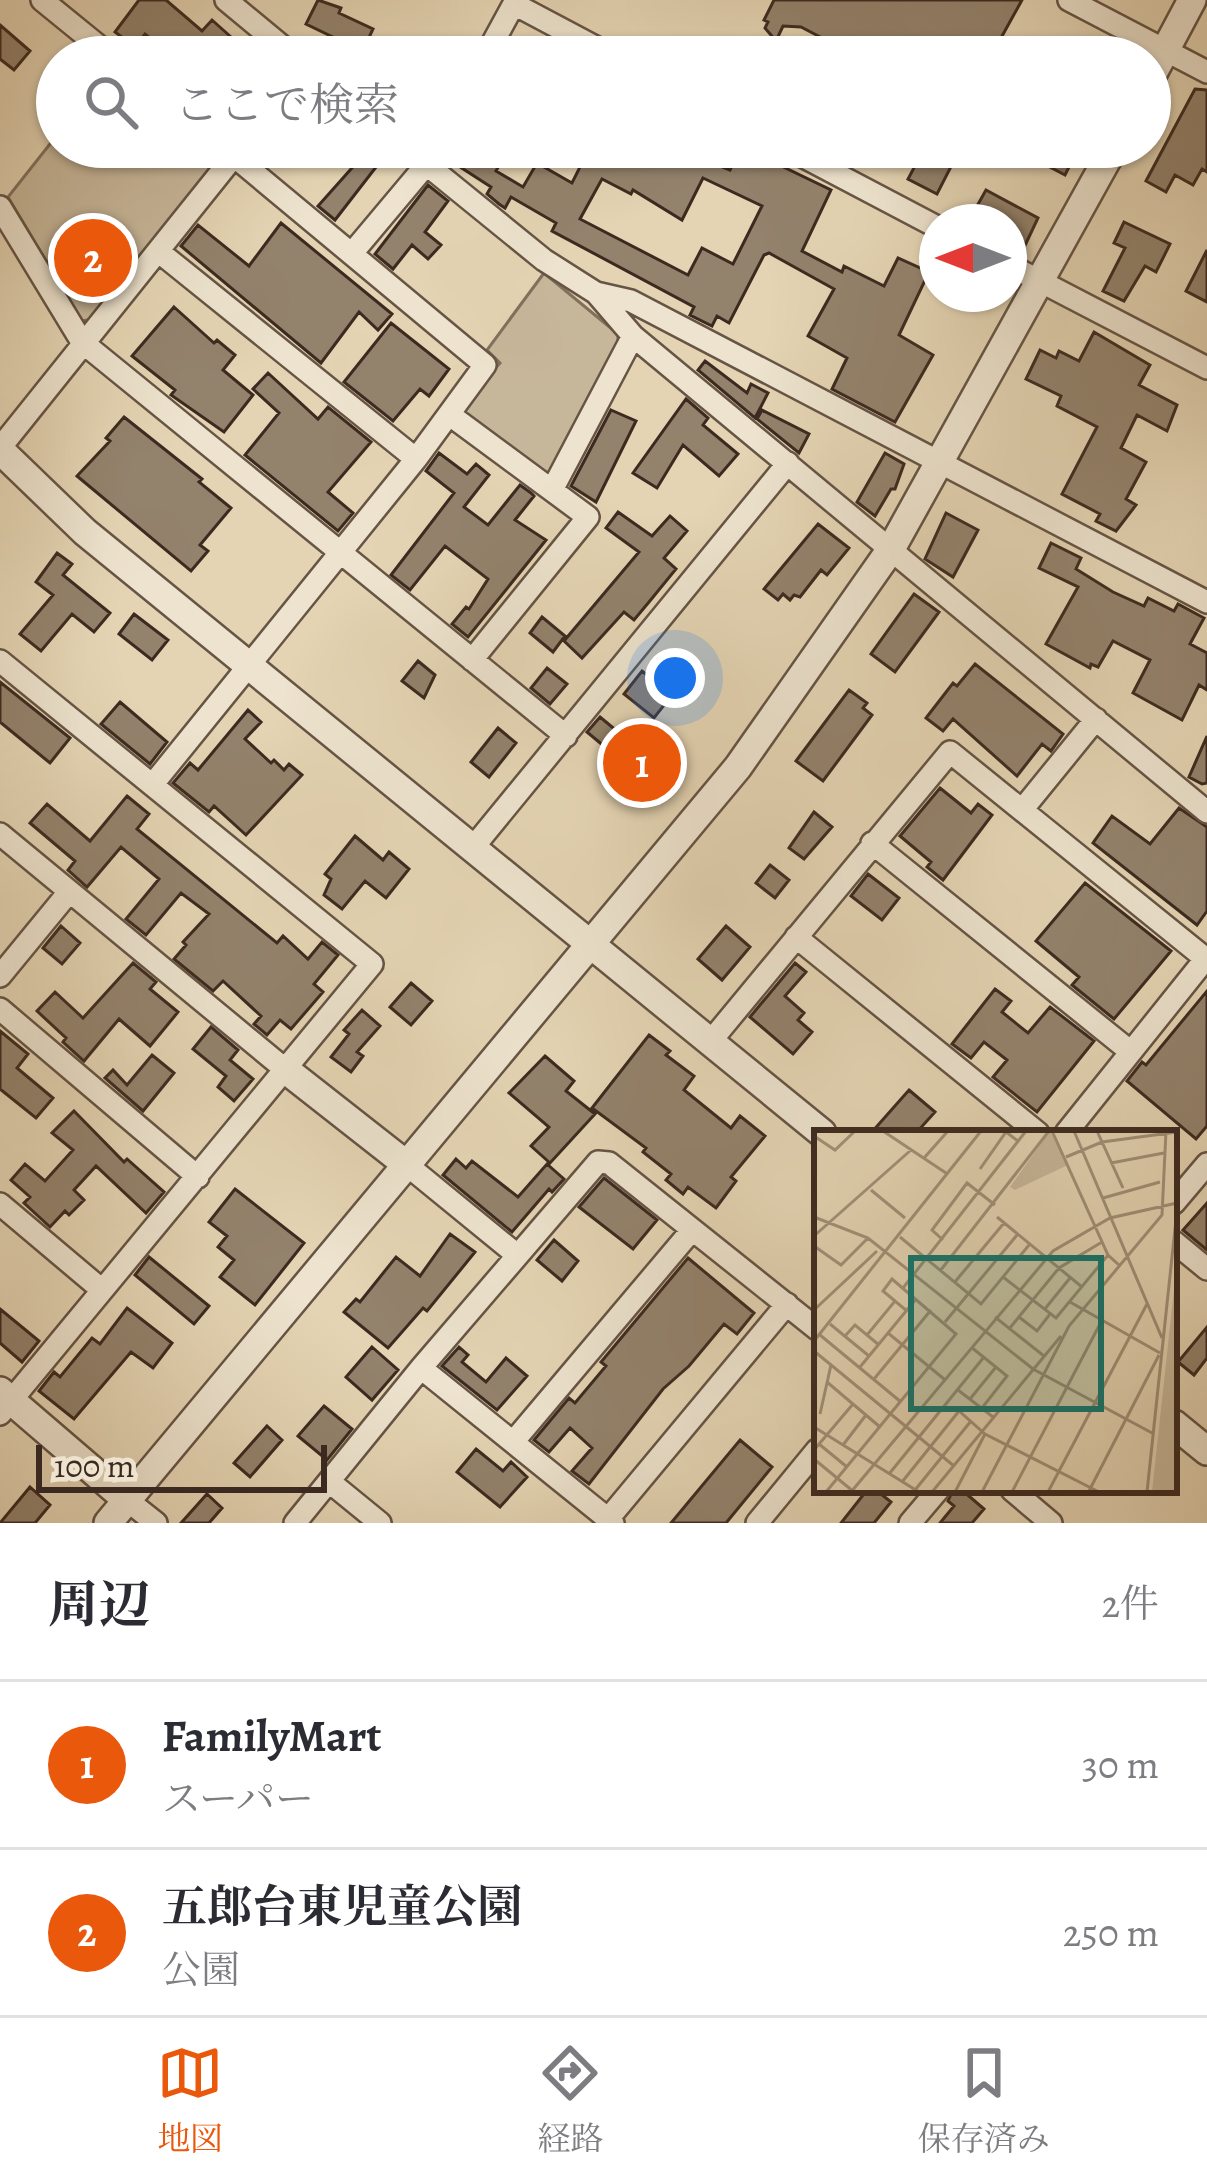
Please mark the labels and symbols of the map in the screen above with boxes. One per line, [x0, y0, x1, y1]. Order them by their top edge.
north arrow [919, 204, 1027, 312]
pin: 2 [54, 213, 132, 303]
your location [645, 648, 705, 708]
pin: 1 [603, 718, 681, 808]
inset map [814, 1130, 1177, 1493]
scale bar [36, 1439, 327, 1492]

